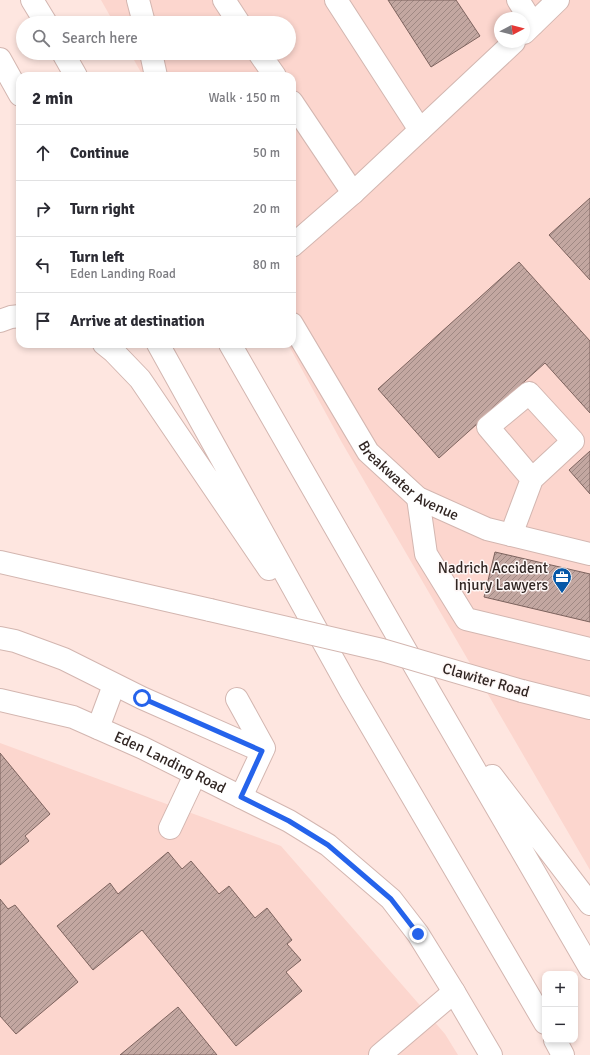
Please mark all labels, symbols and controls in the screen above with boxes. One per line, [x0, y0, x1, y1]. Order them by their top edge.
north arrow [494, 12, 530, 48]
search box [16, 16, 296, 60]
icon: search [30, 27, 52, 49]
text: Search here [62, 29, 138, 47]
text: 2 min [32, 88, 73, 109]
text: Walk · 150 m [209, 90, 280, 106]
icon: ahead [32, 142, 54, 164]
text: Continue [70, 144, 129, 162]
text: 50 m [253, 145, 280, 161]
icon: right [32, 198, 54, 220]
text: Turn right [70, 200, 135, 218]
text: 20 m [253, 201, 280, 217]
text: Turn left [70, 248, 124, 266]
icon: left [32, 254, 54, 276]
text: 80 m [253, 257, 280, 273]
text: Eden Landing Road [70, 266, 176, 282]
icon: arrive [32, 310, 54, 332]
text: Arrive at destination [70, 312, 205, 330]
street label: Breakwater Avenue [354, 437, 462, 524]
place label: Nadrich Accident Injury Lawyers [438, 559, 548, 594]
office icon: Nadrich Accident Injury Lawyers [551, 566, 573, 594]
street label: Clawiter Road [441, 659, 532, 701]
route start [133, 689, 151, 707]
street label: Eden Landing Road [111, 727, 229, 797]
route end [409, 925, 427, 943]
map controls [542, 971, 578, 1043]
button: + [542, 971, 578, 1007]
button: − [542, 1007, 578, 1043]

